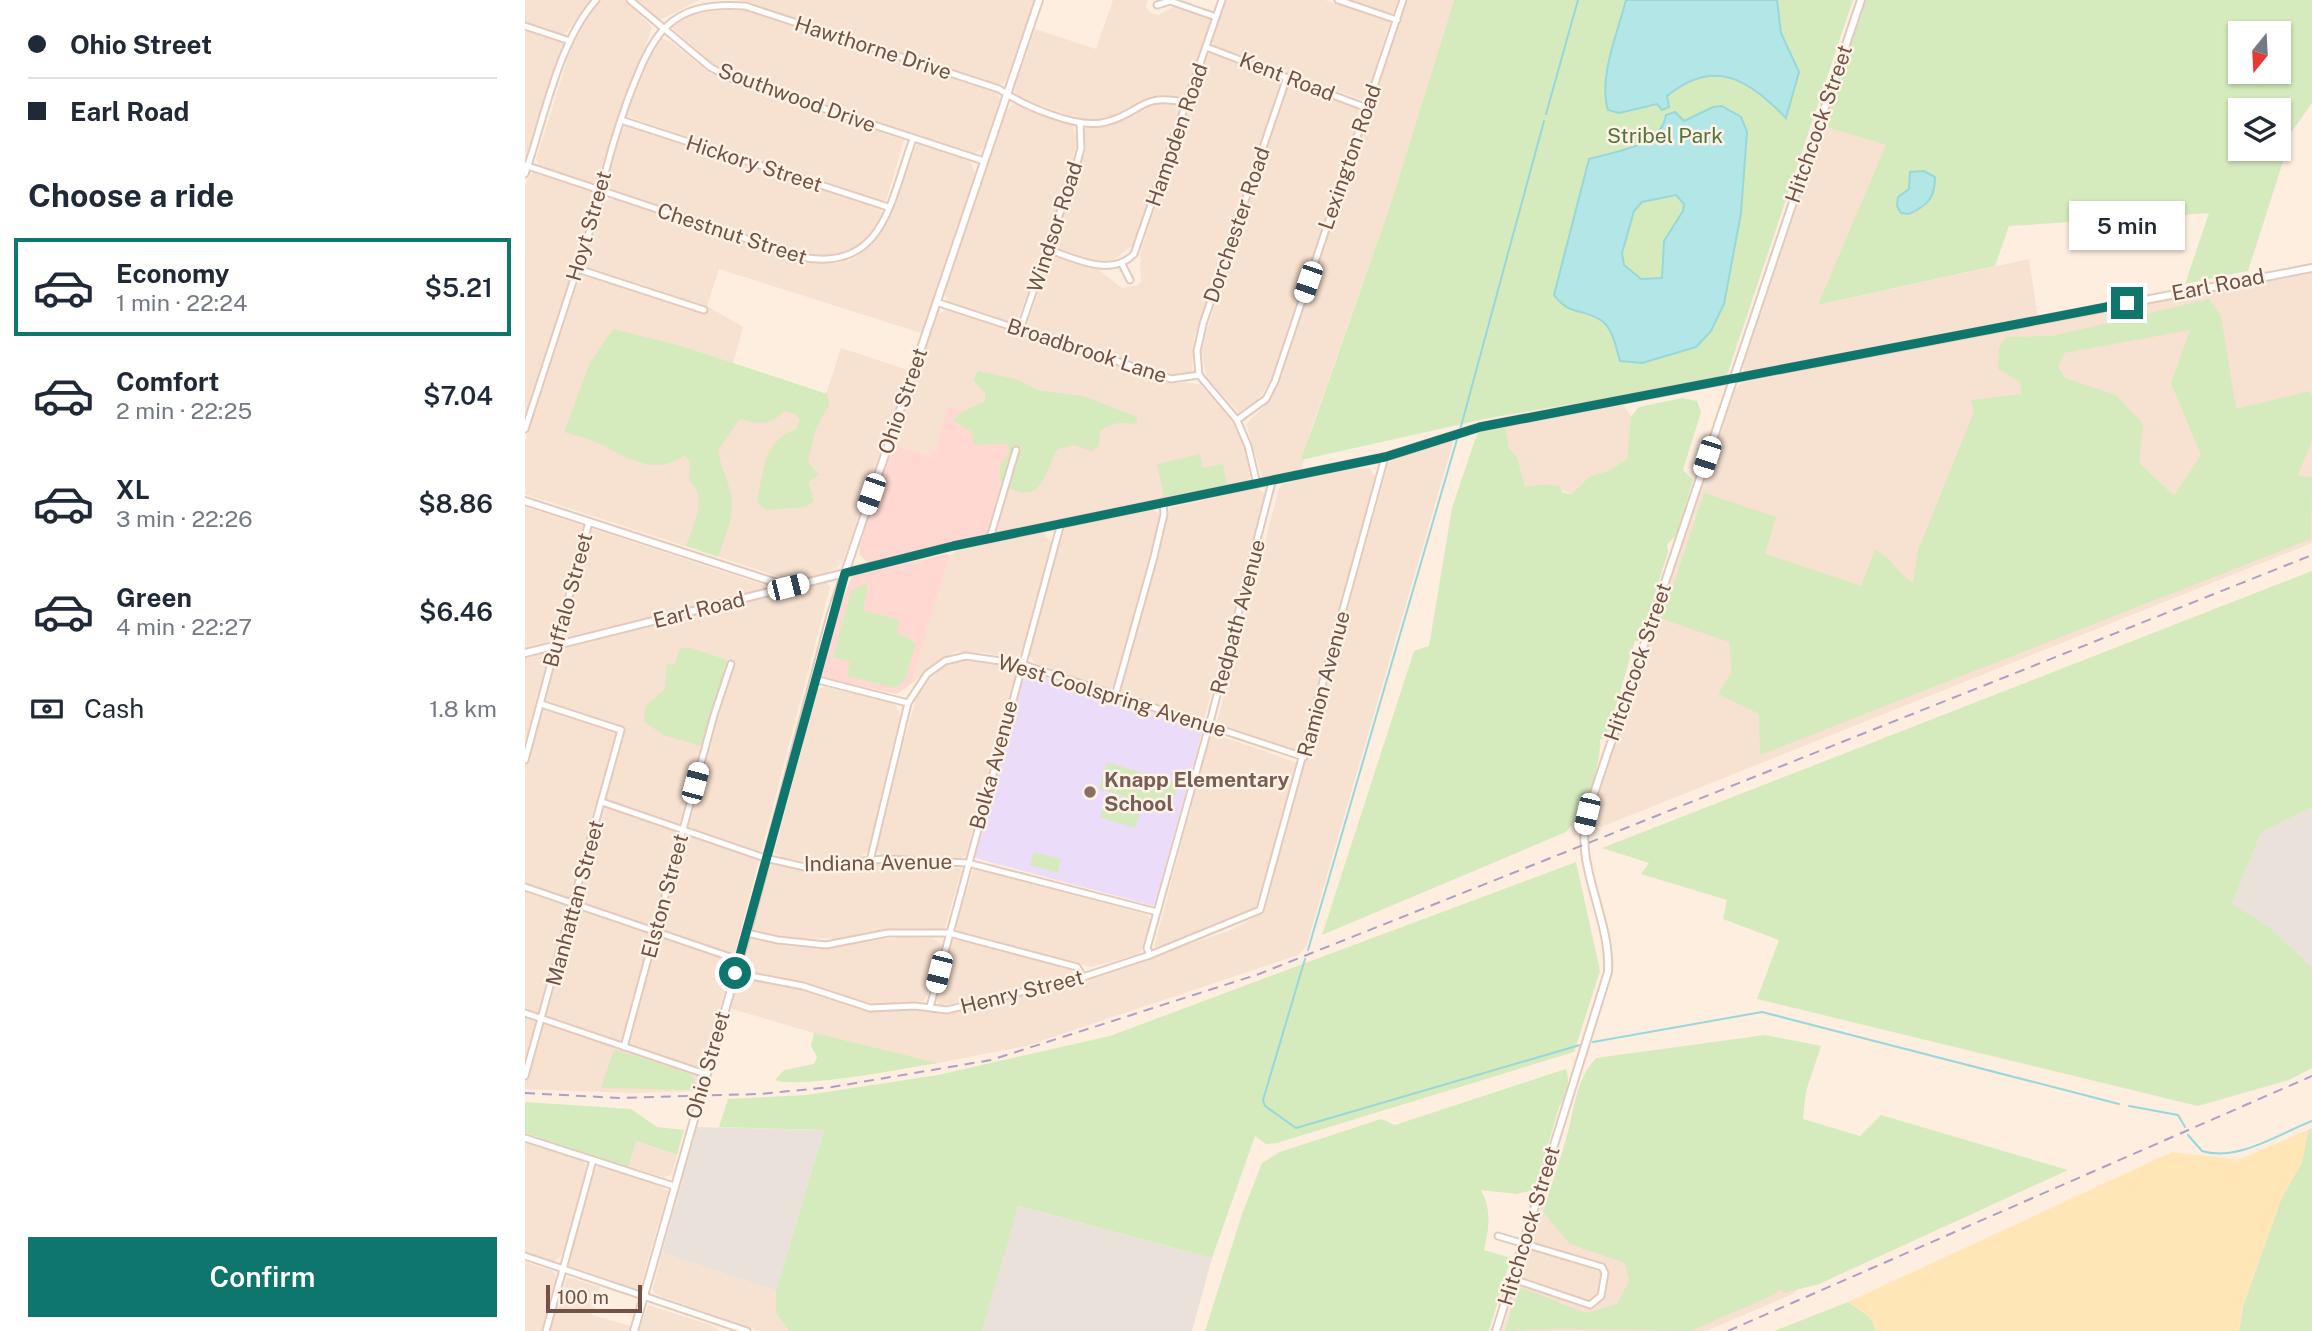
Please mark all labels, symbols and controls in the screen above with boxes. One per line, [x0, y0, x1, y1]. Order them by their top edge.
street label: Hawthorne Drive [792, 10, 955, 85]
north arrow [2228, 21, 2291, 84]
map controls [2228, 21, 2291, 161]
text: Ohio Street [70, 29, 212, 60]
street label: Hitchcock Street [1780, 42, 1857, 206]
street label: Kent Road [1236, 47, 1338, 106]
street label: Southwood Drive [715, 57, 879, 138]
street label: Hampden Road [1140, 60, 1213, 210]
street label: Lexington Road [1313, 81, 1386, 233]
text: Earl Road [70, 96, 189, 127]
button: layers [2228, 98, 2291, 161]
park label: Stribel Park [1607, 123, 1723, 148]
street label: Hickory Street [683, 130, 825, 197]
street label: Dorchester Road [1198, 144, 1275, 306]
street label: Windsor Road [1022, 159, 1087, 295]
street label: Hoyt Street [561, 168, 616, 284]
text: Choose a ride [28, 177, 234, 214]
street label: Chestnut Street [654, 198, 810, 269]
callout: 5 min [2069, 202, 2185, 250]
text: 5 min [2097, 212, 2157, 239]
icon: car [32, 256, 95, 319]
text: Economy [116, 258, 229, 289]
car [1292, 259, 1325, 305]
street label: Earl Road [2169, 263, 2266, 306]
text: $5.21 [424, 272, 493, 303]
route end [2111, 287, 2143, 319]
text: 1 min · 22:24 [116, 289, 248, 316]
street label: Broadbrook Lane [1004, 313, 1170, 388]
street label: Ohio Street [873, 344, 932, 457]
icon: car [32, 364, 95, 427]
text: Comfort [116, 366, 219, 397]
text: $7.04 [423, 380, 493, 411]
text: 2 min · 22:25 [116, 397, 252, 424]
car [1691, 434, 1724, 480]
car [855, 471, 888, 517]
icon: car [32, 472, 95, 535]
text: XL [116, 474, 150, 505]
text: $8.86 [418, 488, 493, 519]
text: 3 min · 22:26 [116, 505, 252, 532]
street label: Buffalo Street [538, 530, 597, 670]
street label: Redpath Avenue [1205, 537, 1270, 697]
car [766, 572, 811, 602]
icon: car [32, 580, 95, 643]
street label: Hitchcock Street [1599, 580, 1676, 744]
text: Green [116, 582, 192, 613]
street label: Earl Road [650, 586, 747, 633]
text: $6.46 [419, 596, 493, 627]
street label: Ramion Avenue [1292, 608, 1355, 760]
text: 4 min · 22:27 [116, 613, 252, 640]
street label: West Coolspring Avenue [995, 649, 1230, 742]
icon: cash [28, 690, 66, 728]
text: Cash [84, 693, 144, 724]
text: 1.8 km [429, 695, 497, 722]
street label: Bolka Avenue [964, 698, 1023, 832]
car [680, 760, 711, 806]
place label: Knapp Elementary School [1104, 767, 1290, 816]
marker: Knapp Elementary School [1082, 784, 1098, 800]
car [1573, 791, 1602, 837]
street label: Manhattan Street [540, 817, 609, 989]
street label: Elston Street [636, 831, 693, 961]
street label: Indiana Avenue [804, 849, 952, 876]
car [924, 949, 955, 995]
route start [719, 957, 751, 989]
street label: Henry Street [958, 964, 1086, 1019]
street label: Ohio Street [680, 1008, 735, 1122]
street label: Hitchcock Street [1492, 1143, 1565, 1309]
button: Confirm [28, 1237, 497, 1317]
scale bar [546, 1282, 642, 1314]
text: 100 m [557, 1286, 609, 1308]

